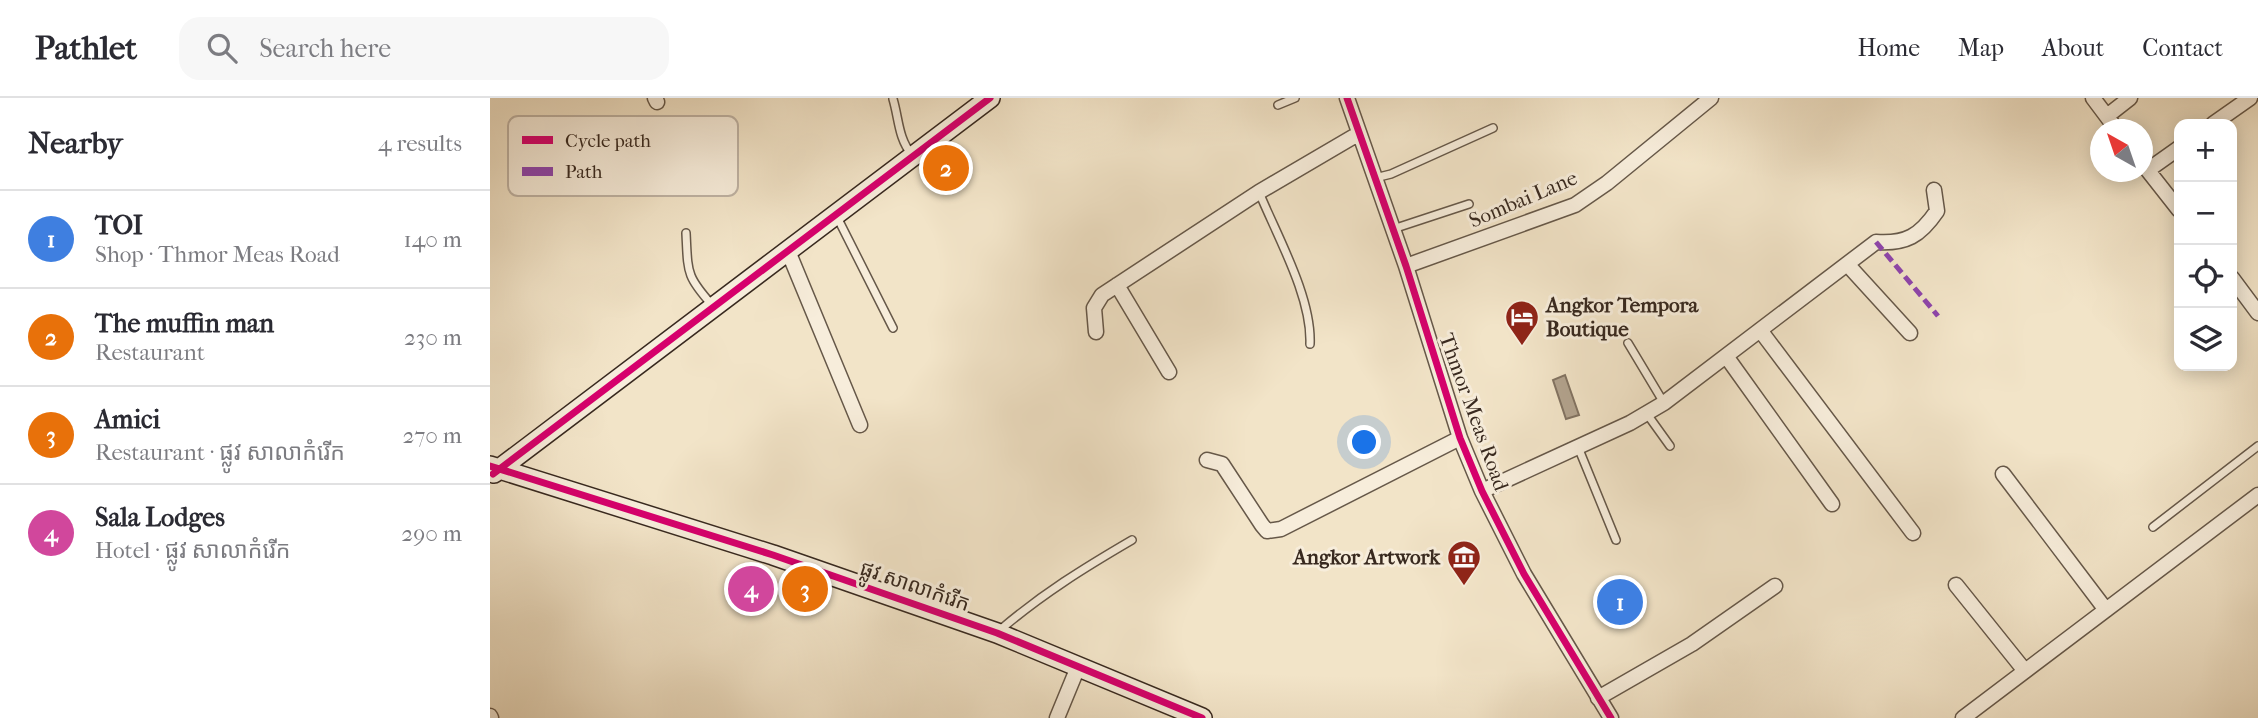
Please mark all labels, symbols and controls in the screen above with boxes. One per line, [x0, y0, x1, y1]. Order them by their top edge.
search box [179, 17, 669, 80]
text: Pathlet [35, 29, 137, 68]
icon: search [203, 29, 241, 67]
text: Search here [259, 33, 391, 64]
text: Home [1858, 34, 1920, 62]
text: Map [1958, 34, 2004, 62]
text: About [2042, 34, 2104, 62]
text: Contact [2142, 34, 2223, 62]
legend [508, 116, 738, 196]
north arrow [2090, 119, 2153, 182]
map controls [2174, 119, 2237, 371]
button: + [2174, 119, 2237, 182]
text: Nearby [28, 126, 123, 161]
text: 4 results [378, 130, 462, 157]
text: Cycle path [565, 130, 651, 152]
pin: 2 [923, 142, 969, 194]
text: Path [565, 161, 603, 183]
street label: Sombai Lane [1465, 165, 1581, 233]
button: − [2174, 182, 2237, 245]
text: TOI [95, 210, 143, 241]
text: 1 [47, 226, 55, 253]
text: 140 m [403, 226, 462, 253]
text: Shop · Thmor Meas Road [95, 241, 340, 268]
button: locate [2174, 245, 2237, 308]
place label: Angkor Tempora Boutique [1544, 293, 1700, 341]
hotel icon: Angkor Tempora Boutique [1503, 298, 1541, 347]
text: The muffin man [95, 308, 274, 339]
button: layers [2174, 308, 2237, 371]
text: 2 [45, 324, 57, 351]
text: 230 m [404, 324, 462, 351]
street label: Thmor Meas Road [1434, 330, 1514, 495]
text: Restaurant [95, 339, 205, 366]
text: Amici [95, 404, 160, 435]
text: 3 [46, 422, 56, 449]
text: 270 m [402, 422, 462, 449]
your location [1347, 425, 1381, 459]
text: Restaurant · ផ្លូវ សាលាកំរើក [95, 439, 345, 466]
text: Sala Lodges [95, 502, 225, 533]
text: 4 [44, 520, 58, 547]
text: 290 m [401, 520, 462, 547]
text: Hotel · ផ្លូវ សាលាកំរើក [95, 537, 290, 564]
museum icon: Angkor Artwork [1445, 538, 1483, 587]
place label: Angkor Artwork [1291, 545, 1441, 569]
street label: ផ្លូវ សាលាកំរើក [855, 556, 973, 623]
pin: 4 [728, 563, 774, 615]
pin: 3 [782, 563, 828, 615]
pin: 1 [1597, 576, 1643, 628]

